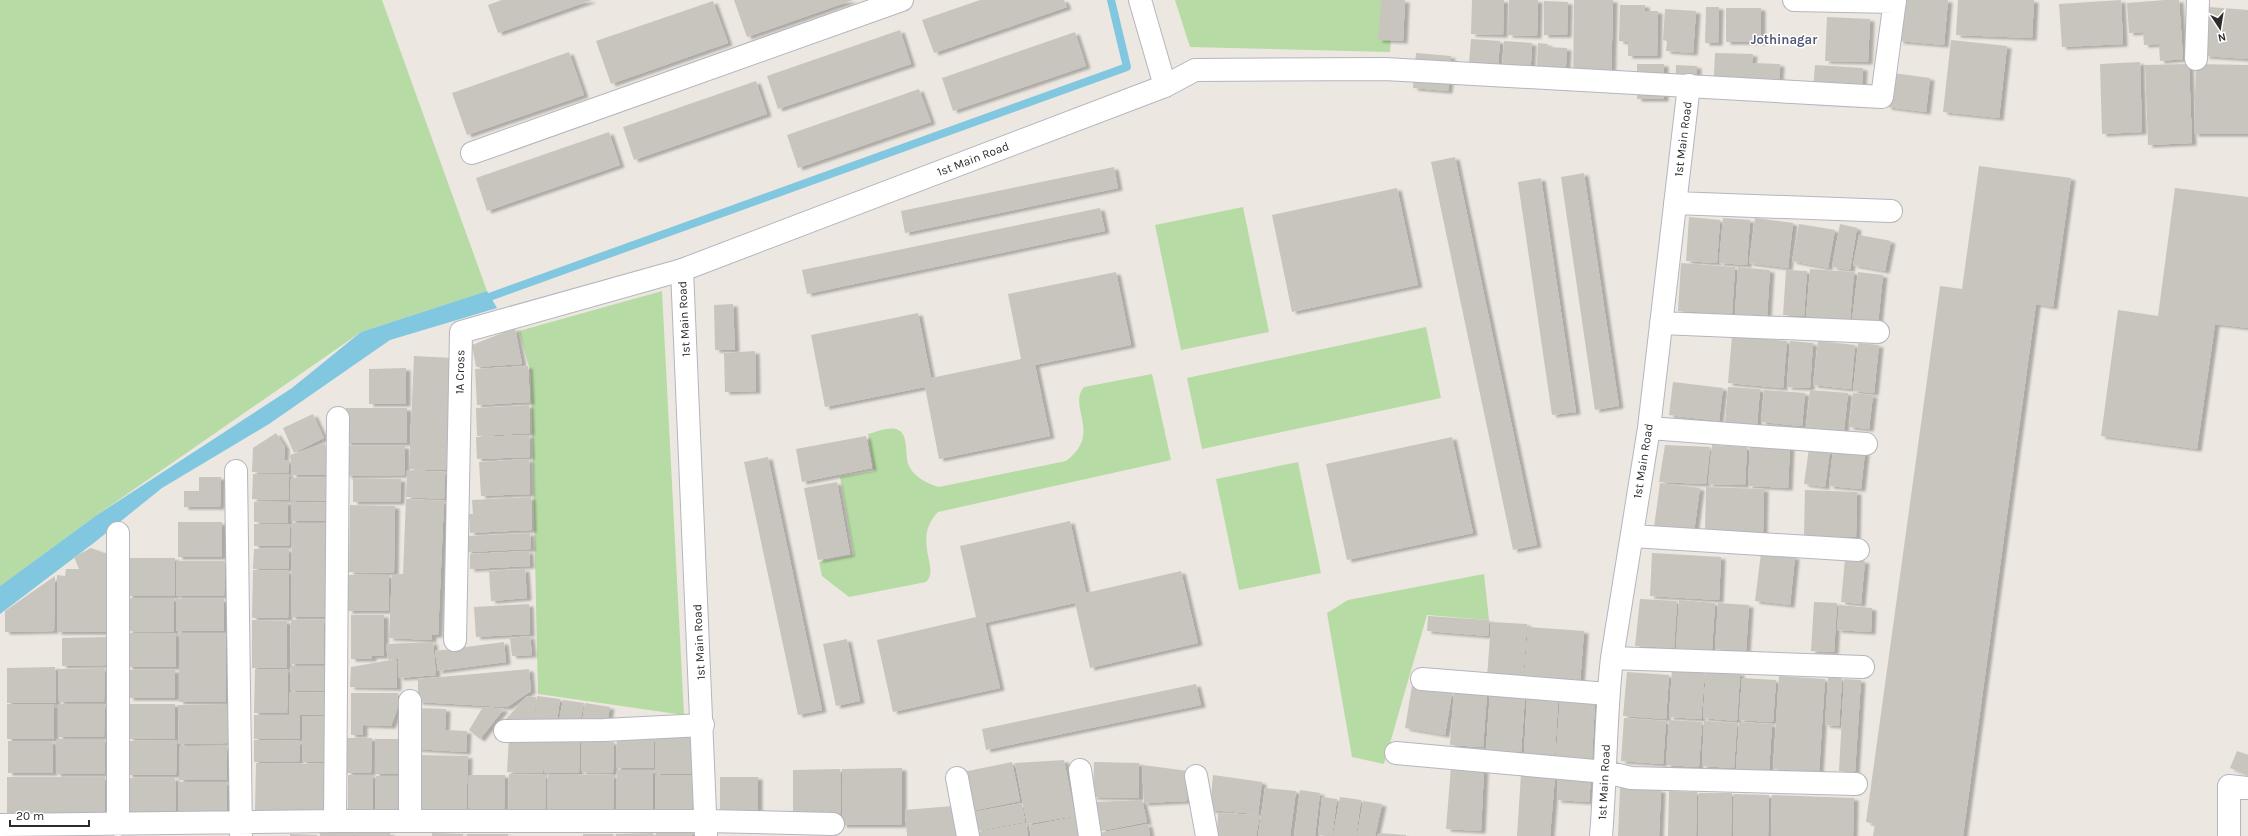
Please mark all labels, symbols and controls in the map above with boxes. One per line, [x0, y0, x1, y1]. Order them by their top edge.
north arrow [2200, 8, 2240, 48]
text: N [2217, 30, 2227, 44]
district label: Jothinagar [1751, 32, 1818, 47]
street label: 1st Main Road [1671, 101, 1695, 177]
street label: 1st Main Road [935, 139, 1011, 179]
street label: 1st Main Road [675, 281, 693, 357]
street label: 1A Cross [453, 350, 467, 394]
street label: 1st Main Road [1630, 423, 1656, 499]
street label: 1st Main Road [690, 604, 708, 680]
street label: 1st Main Road [1595, 744, 1613, 820]
scale bar [10, 802, 89, 828]
text: 20 m [16, 809, 44, 823]

